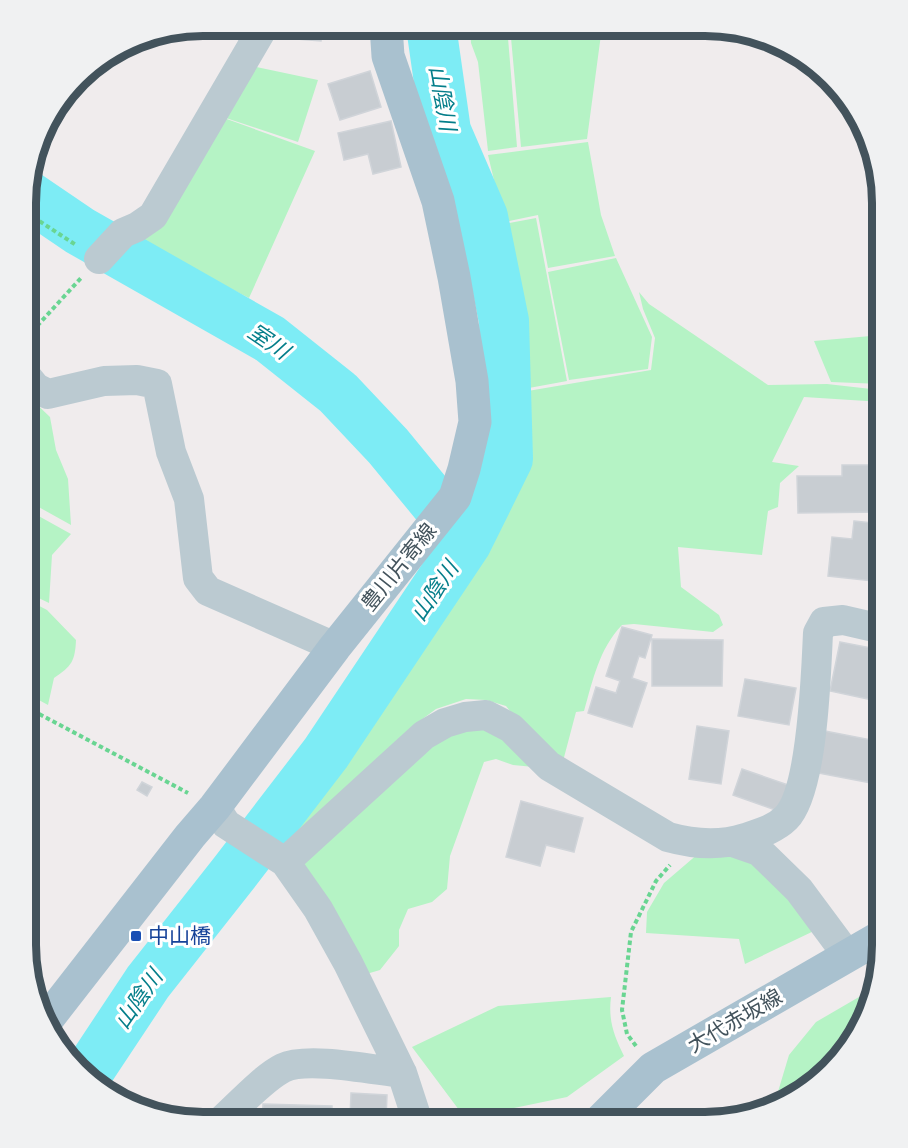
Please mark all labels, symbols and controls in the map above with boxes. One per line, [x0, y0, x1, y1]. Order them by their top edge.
water label: 山陰川 [421, 63, 466, 135]
water label: 室川 [241, 315, 298, 369]
street label: 豊川片寄線 [353, 516, 444, 617]
water label: 山陰川 [401, 552, 468, 628]
place label: 中山橋 [148, 919, 211, 951]
marker: 中山橋 [129, 929, 143, 943]
water label: 山陰川 [105, 961, 172, 1036]
street label: 大代赤坂線 [681, 980, 788, 1060]

